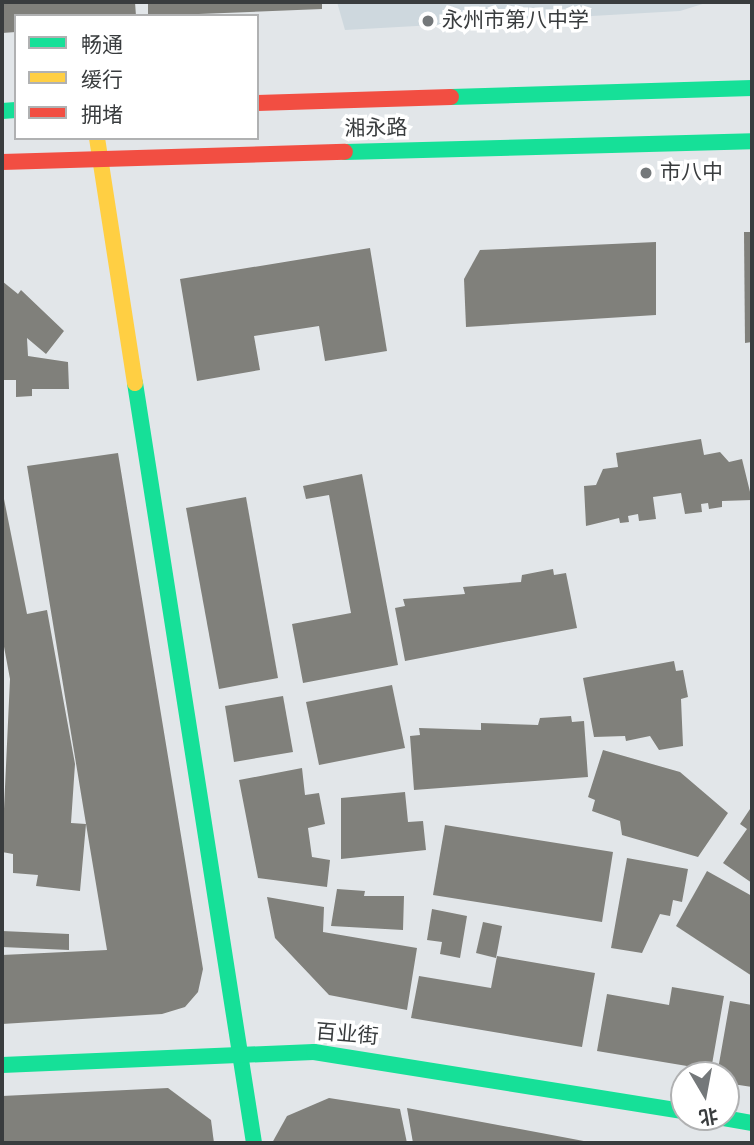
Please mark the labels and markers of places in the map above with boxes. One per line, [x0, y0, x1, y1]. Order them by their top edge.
place label: 永州市第八中学 [442, 8, 589, 34]
marker: 永州市第八中学 [420, 13, 436, 29]
place label: 市八中 [660, 160, 723, 186]
marker: 市八中 [638, 165, 654, 181]

